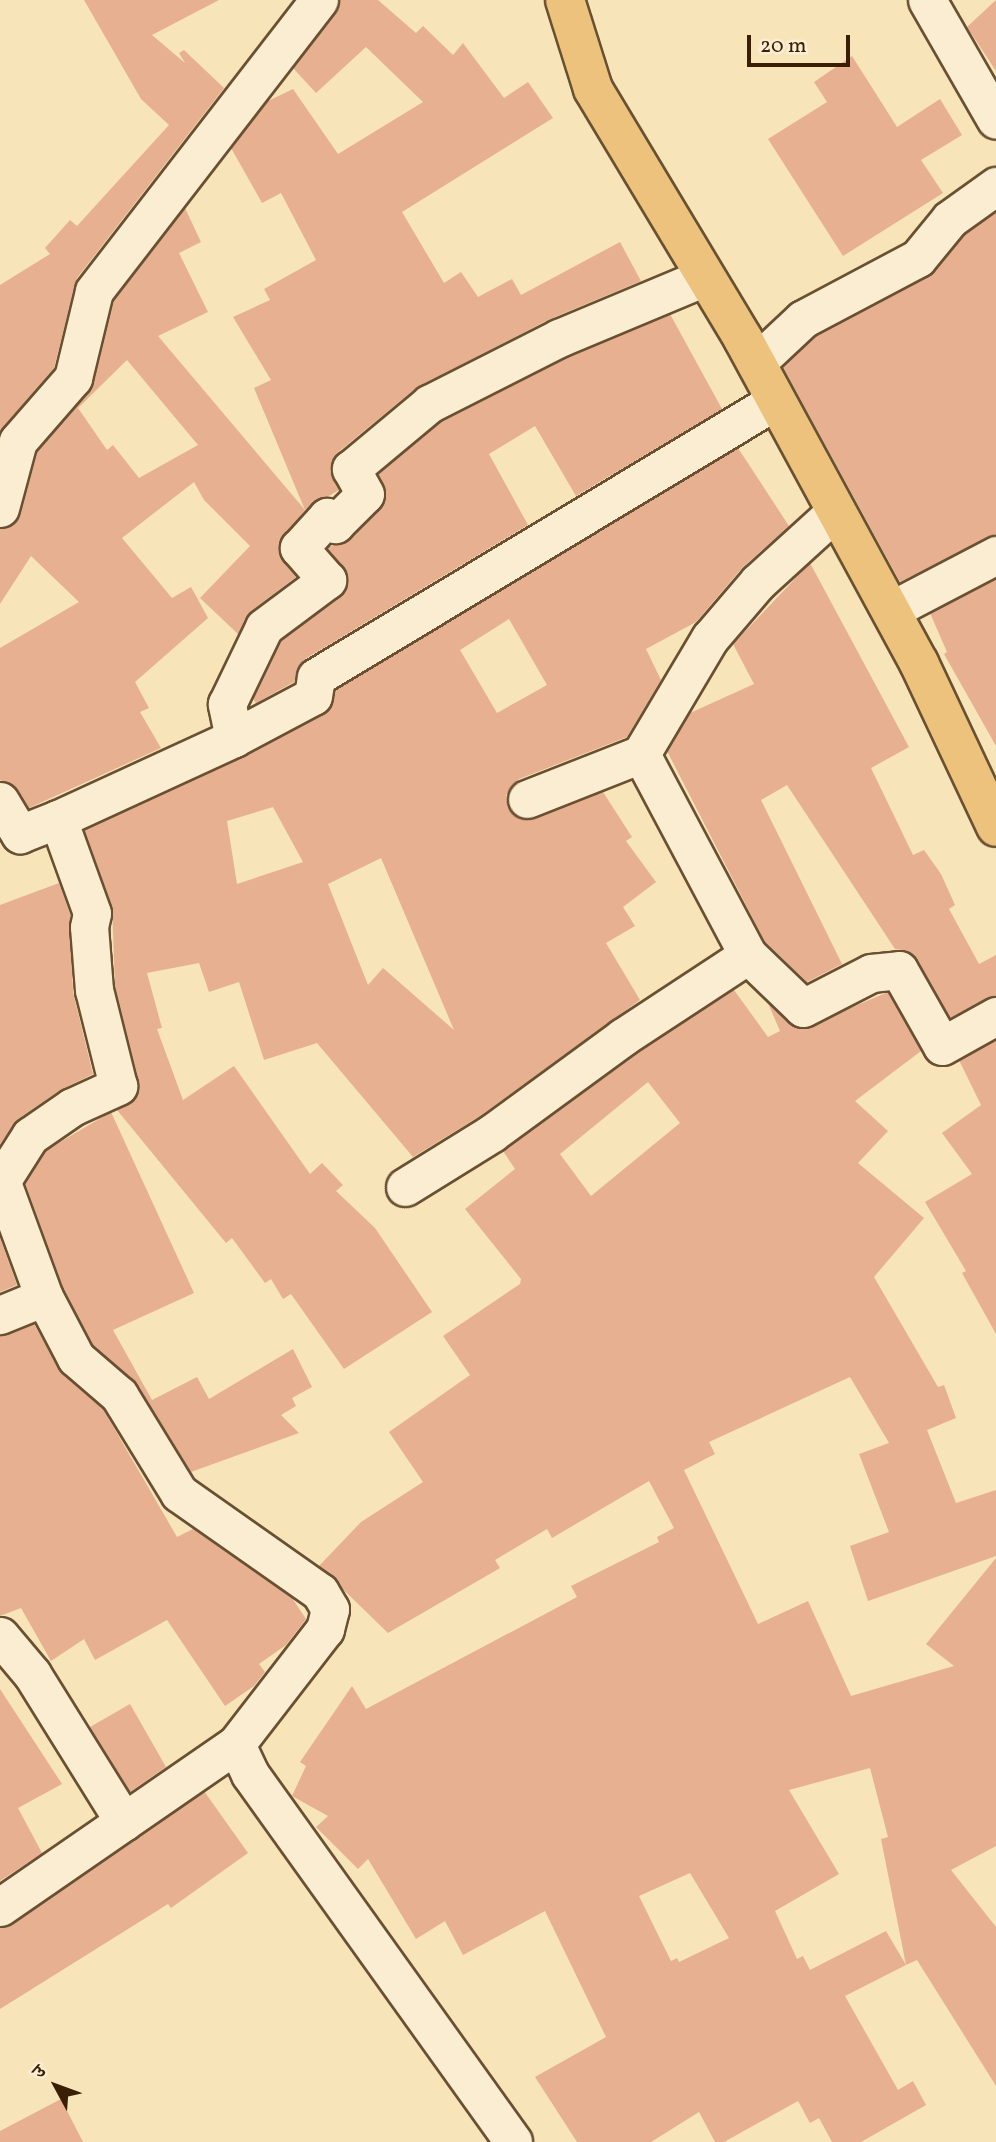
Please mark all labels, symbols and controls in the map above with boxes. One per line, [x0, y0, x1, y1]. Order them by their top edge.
scale bar [751, 21, 854, 65]
text: 20 m [760, 32, 806, 61]
north arrow [21, 2051, 91, 2121]
text: उ [27, 2060, 53, 2084]

